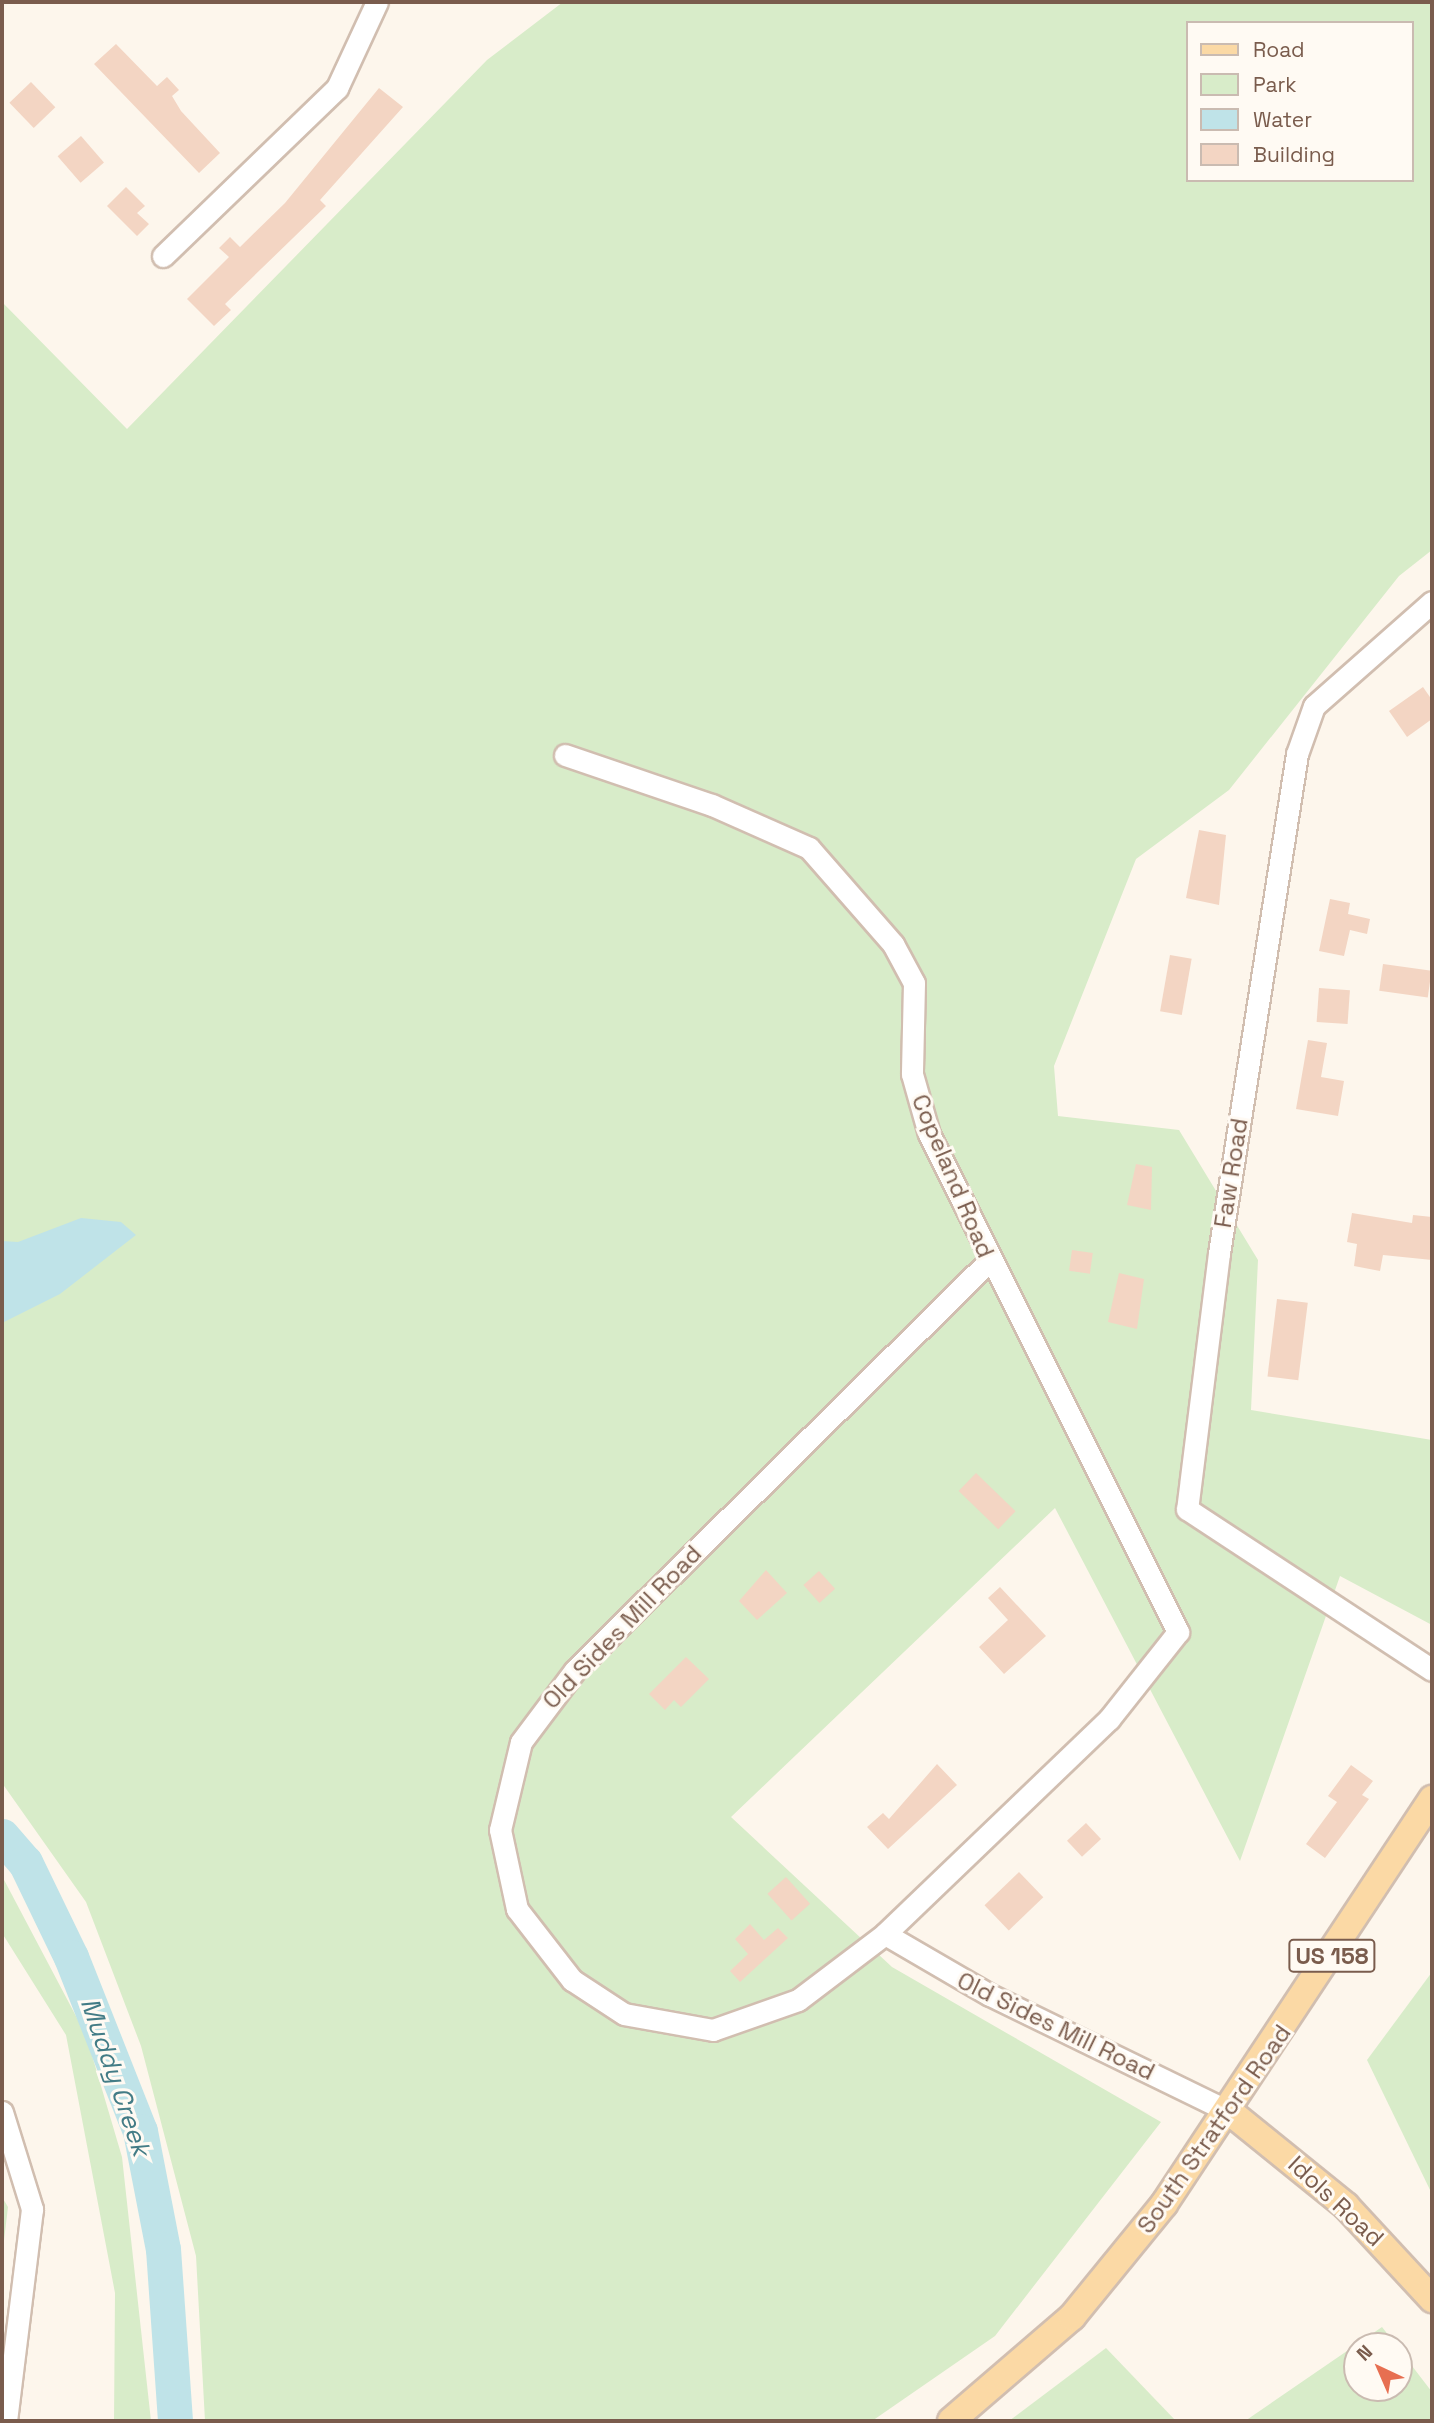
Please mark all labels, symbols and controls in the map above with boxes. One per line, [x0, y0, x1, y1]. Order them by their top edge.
legend [1186, 21, 1413, 182]
text: Road [1253, 36, 1305, 63]
text: Park [1253, 71, 1297, 98]
text: Water [1253, 106, 1312, 133]
text: Building [1253, 141, 1335, 168]
street label: Copeland Road [906, 1090, 1000, 1262]
street label: Faw Road [1208, 1116, 1254, 1230]
street label: Old Sides Mill Road [537, 1539, 707, 1715]
road number: US 158 [1288, 1937, 1376, 1976]
street label: Old Sides Mill Road [953, 1966, 1159, 2086]
water label: Muddy Creek [73, 1994, 157, 2160]
street label: South Stratford Road [1131, 2019, 1297, 2239]
street label: Idols Road [1282, 2150, 1390, 2252]
north arrow [1343, 2332, 1413, 2402]
text: N [1351, 2340, 1378, 2366]

